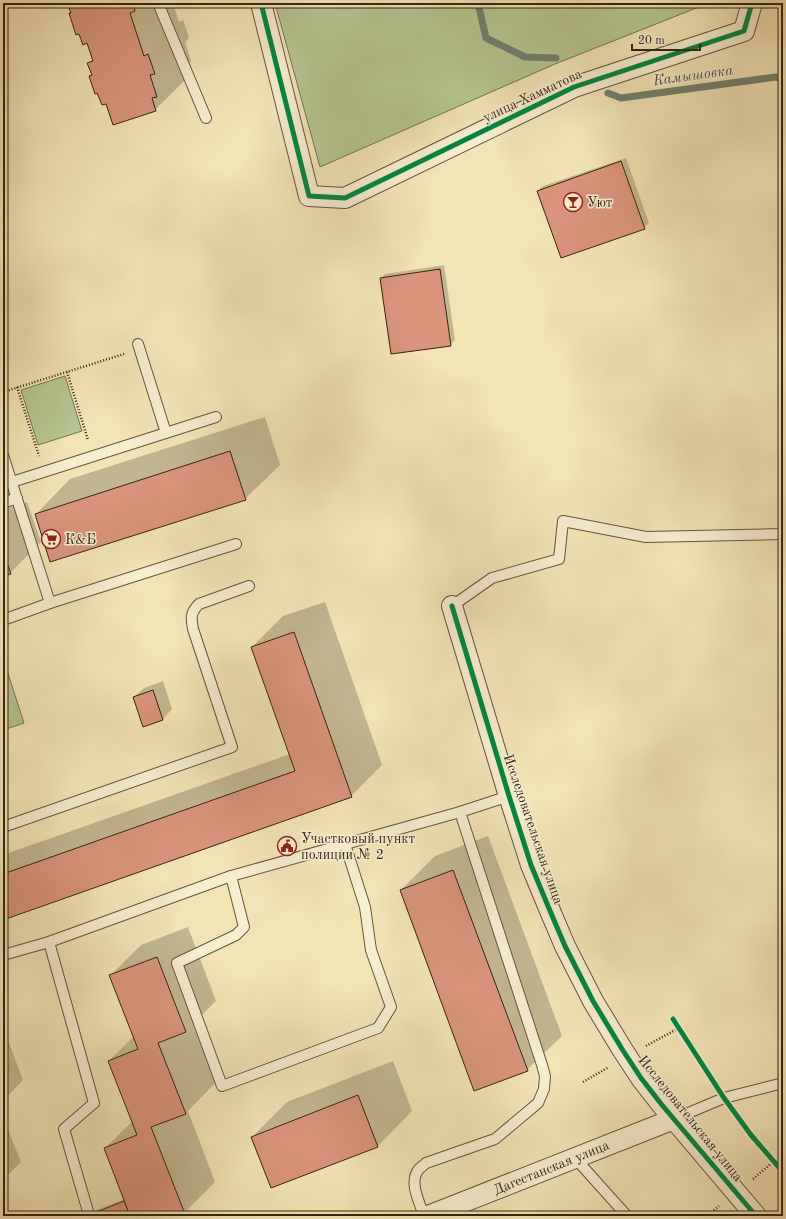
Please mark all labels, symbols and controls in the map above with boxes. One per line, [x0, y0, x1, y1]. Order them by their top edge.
scale bar [632, 26, 700, 52]
text: 20 m [638, 35, 665, 47]
water label: Камышовка [651, 63, 734, 90]
street label: улица Хамматова [481, 67, 584, 125]
bar icon: Уют [562, 191, 584, 213]
place label: Уют [587, 196, 613, 210]
supermarket icon: К&Б [40, 528, 62, 550]
place label: К&Б [65, 533, 96, 547]
street label: Исследовательская улица [501, 753, 565, 906]
place label: Участковый пункт полиции № 2 [301, 832, 415, 862]
public building icon: Участковый пункт полиции № 2 [276, 835, 298, 857]
street label: Исследовательская улица [635, 1053, 745, 1184]
street label: Дагестанская улица [492, 1138, 611, 1198]

